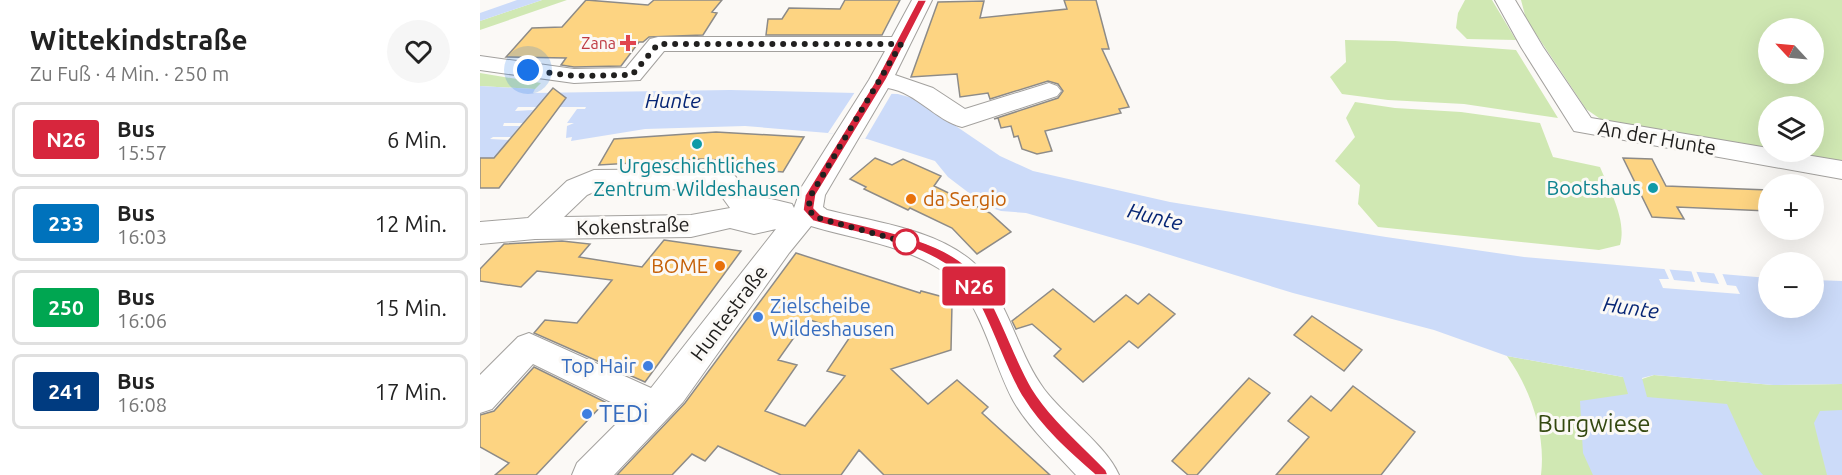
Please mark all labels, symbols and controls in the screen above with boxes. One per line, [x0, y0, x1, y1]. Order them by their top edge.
north arrow [1758, 18, 1824, 84]
map controls [1758, 18, 1824, 318]
button: heart [387, 20, 450, 83]
text: Wittekindstraße [30, 24, 248, 55]
place label: Zana [581, 34, 616, 52]
marker: Zana [621, 36, 635, 50]
your location [513, 55, 543, 85]
text: Zu Fuß · 4 Min. · 250 m [30, 62, 229, 85]
water label: Hunte [645, 88, 701, 112]
button: layers [1758, 96, 1824, 162]
text: Bus [117, 116, 155, 141]
street label: An der Hunte [1596, 116, 1718, 159]
text: N26 [46, 127, 86, 151]
text: 6 Min. [387, 127, 447, 152]
marker: Urgeschichtliches Zentrum Wildeshausen [690, 137, 704, 151]
text: 15:57 [117, 141, 167, 164]
place label: Urgeschichtliches Zentrum Wildeshausen [593, 154, 801, 200]
button: + [1758, 174, 1824, 240]
place label: Bootshaus [1547, 176, 1641, 199]
marker: Bootshaus [1646, 181, 1660, 195]
place label: da Sergio [923, 187, 1007, 210]
marker: da Sergio [904, 192, 918, 206]
water label: Hunte [1125, 198, 1186, 235]
text: Bus [117, 200, 155, 225]
text: 233 [48, 211, 84, 235]
text: 12 Min. [375, 211, 447, 236]
street label: Kokenstraße [576, 212, 690, 239]
text: 16:03 [117, 225, 167, 248]
unlabelled marker [893, 229, 919, 255]
button: − [1758, 252, 1824, 318]
place label: BOME [651, 254, 708, 277]
marker: BOME [713, 259, 727, 273]
street label: Huntestraße [685, 261, 772, 365]
line badge: N26 [940, 266, 1008, 306]
text: N26 [954, 274, 994, 298]
text: Bus [117, 284, 155, 309]
water label: Hunte [1602, 291, 1661, 323]
place label: Zielscheibe Wildeshausen [770, 294, 895, 340]
text: 250 [48, 295, 84, 319]
text: 15 Min. [375, 295, 447, 320]
text: 16:06 [117, 309, 167, 332]
marker: Zielscheibe Wildeshausen [751, 310, 765, 324]
place label: Top Hair [561, 354, 636, 377]
marker: Top Hair [641, 359, 655, 373]
text: Bus [117, 368, 155, 393]
text: 241 [48, 379, 84, 403]
text: 17 Min. [375, 379, 447, 404]
text: 16:08 [117, 393, 167, 416]
place label: TEDi [599, 400, 649, 427]
marker: TEDi [580, 407, 594, 421]
park label: Burgwiese [1537, 410, 1651, 437]

